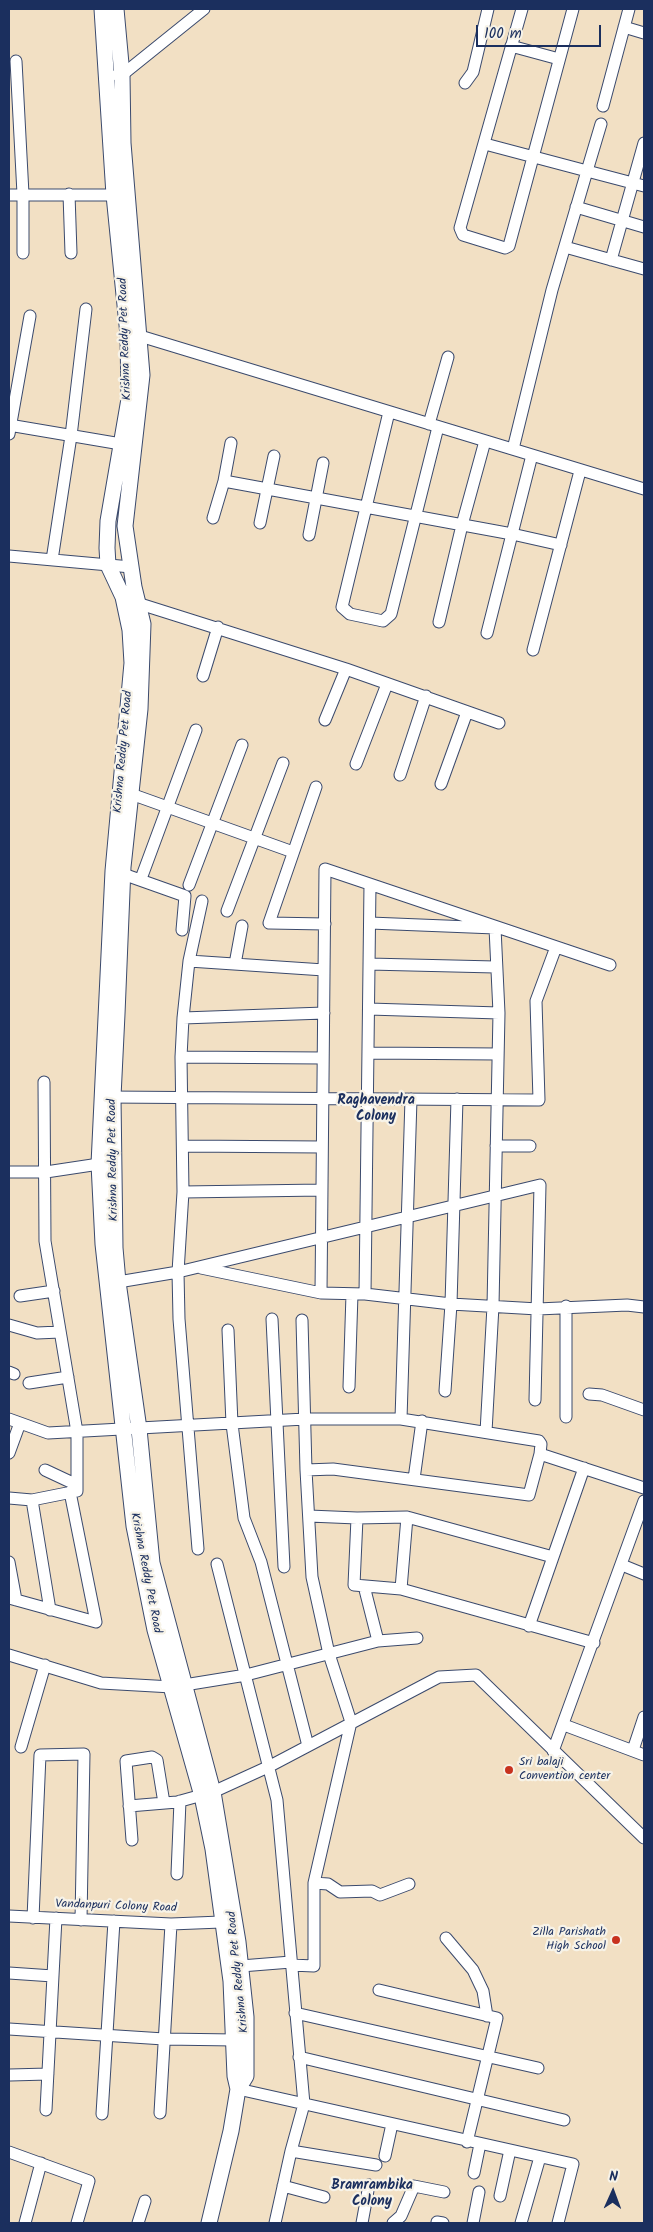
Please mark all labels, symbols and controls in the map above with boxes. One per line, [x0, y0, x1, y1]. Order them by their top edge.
scale bar [478, 15, 603, 47]
text: 100 m [484, 22, 522, 46]
street label: Krishna Reddy Pet Road [117, 278, 135, 400]
street label: Krishna Reddy Pet Road [111, 690, 137, 814]
district label: Raghavendra Colony [337, 1094, 415, 1126]
street label: Krishna Reddy Pet Road [106, 1099, 122, 1221]
street label: Krishna Reddy Pet Road [126, 1511, 164, 1635]
place label: Sri balaji Convention center [519, 1756, 610, 1784]
marker: Sri balaji Convention center [503, 1764, 515, 1776]
street label: Vandanpuri Colony Road [55, 1898, 177, 1916]
street label: Krishna Reddy Pet Road [225, 1910, 253, 2034]
place label: Zilla Parishath High School [532, 1926, 606, 1954]
marker: Zilla Parishath High School [610, 1934, 622, 1946]
text: N [609, 2166, 618, 2188]
north arrow [588, 2167, 638, 2217]
district label: Bramrambika Colony [331, 2179, 413, 2212]

